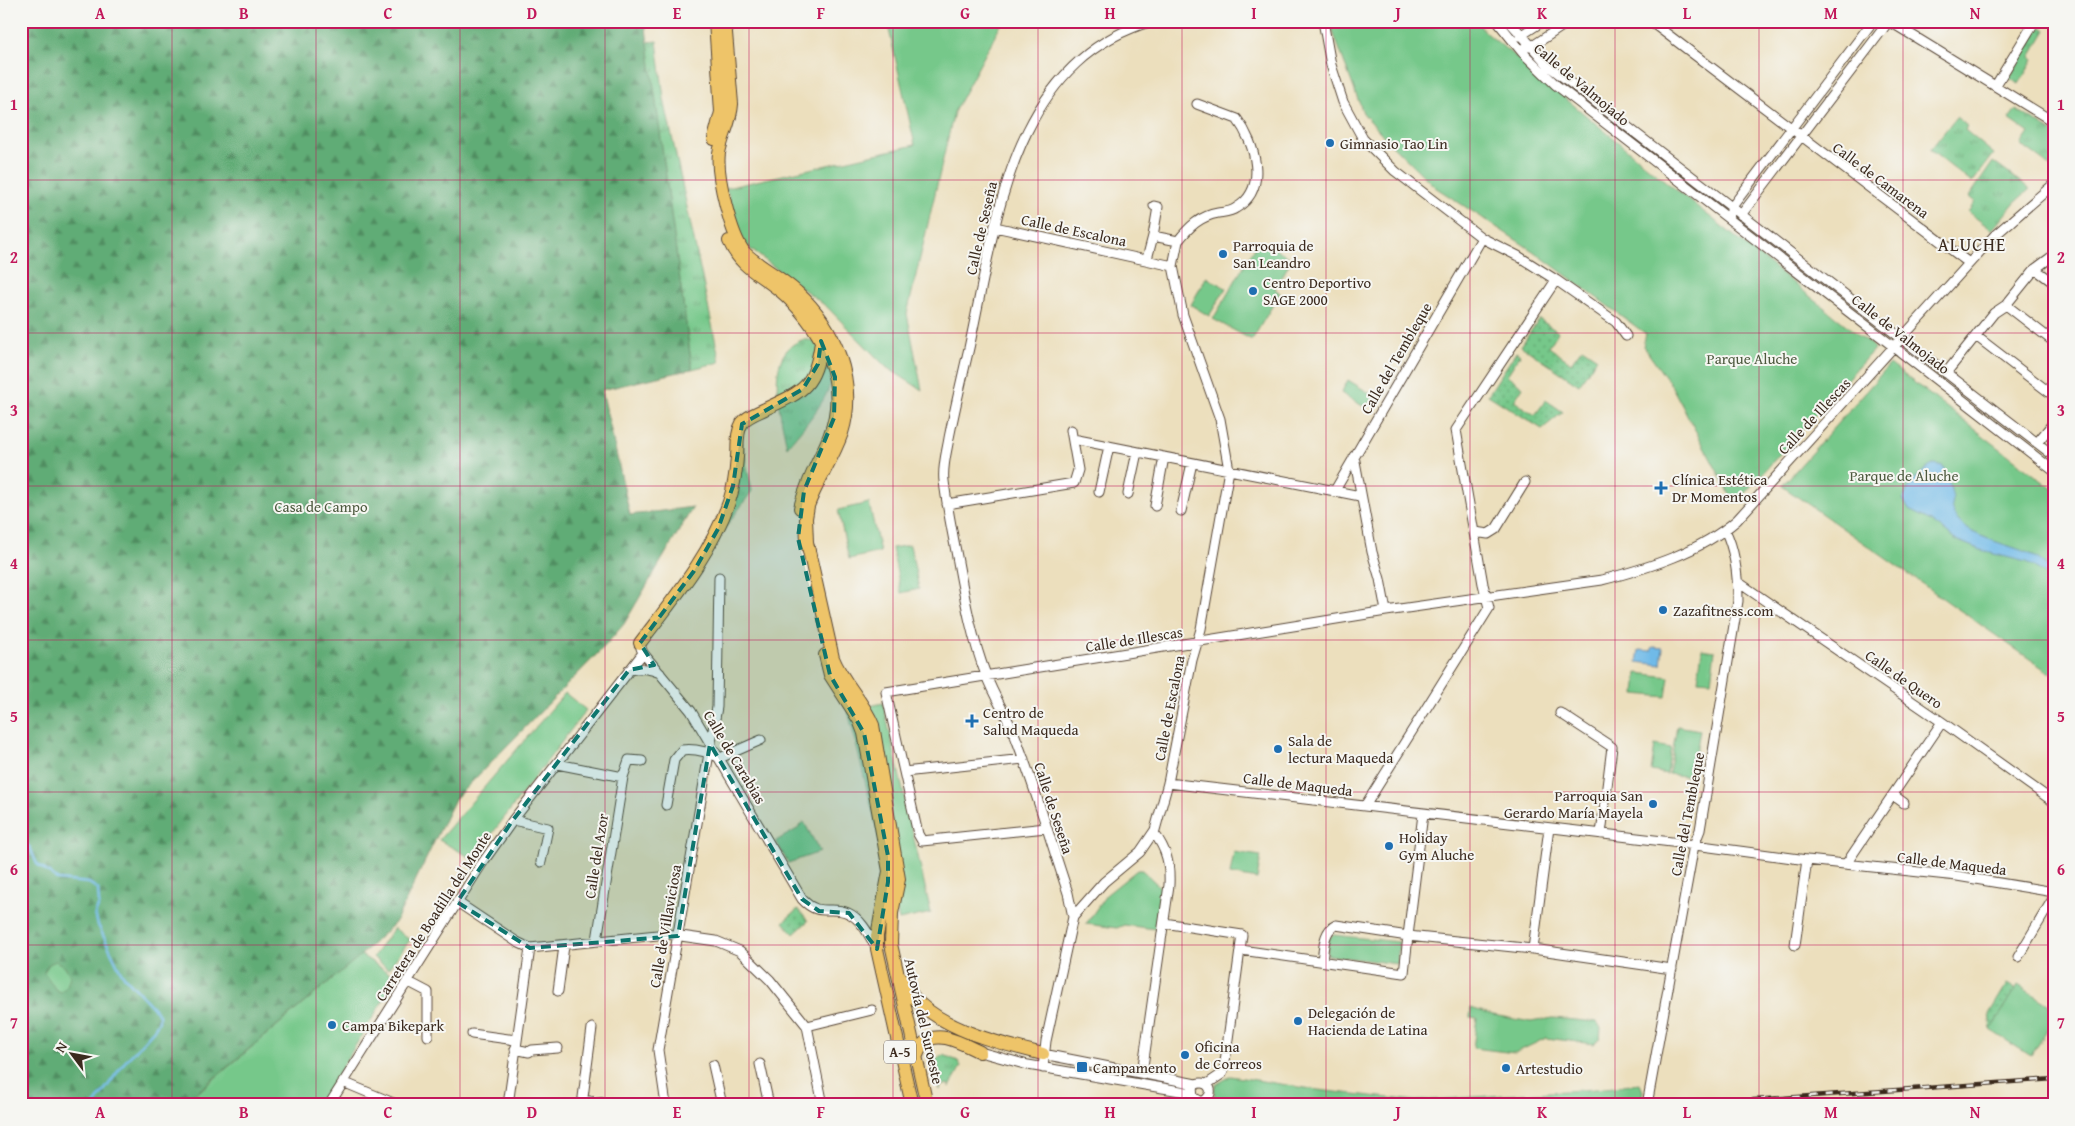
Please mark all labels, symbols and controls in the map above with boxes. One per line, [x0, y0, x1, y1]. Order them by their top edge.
text: A [95, 1, 106, 25]
text: B [239, 1, 249, 25]
text: C [383, 1, 393, 25]
text: D [527, 1, 537, 25]
text: E [673, 1, 682, 25]
text: F [817, 1, 825, 25]
text: G [960, 1, 970, 25]
text: H [1104, 1, 1116, 25]
text: I [1251, 1, 1257, 25]
text: J [1392, 1, 1401, 25]
text: K [1537, 1, 1548, 25]
text: L [1683, 1, 1692, 25]
text: M [1824, 1, 1838, 25]
text: N [1970, 1, 1981, 25]
street label: Calle de Valmojado [1530, 38, 1635, 131]
text: 1 [10, 92, 18, 116]
text: 1 [2057, 92, 2065, 116]
place label: Gimnasio Tao Lin [1340, 133, 1448, 154]
marker: Gimnasio Tao Lin [1324, 137, 1336, 149]
street label: Calle de Camarena [1829, 137, 1933, 223]
street label: Calle de Seseña [960, 179, 1002, 277]
street label: Calle de Escalona [1019, 209, 1129, 251]
district label: ALUCHE [1938, 231, 2006, 258]
place label: Parroquia de San Leandro [1233, 235, 1314, 273]
text: 2 [10, 245, 18, 269]
text: 2 [2057, 245, 2065, 269]
marker: Parroquia de San Leandro [1217, 248, 1229, 260]
place label: Centro Deportivo SAGE 2000 [1263, 272, 1372, 310]
marker: Centro Deportivo SAGE 2000 [1247, 285, 1259, 297]
street label: Calle de Valmojado [1848, 289, 1955, 379]
street label: Calle del Tembleque [1355, 298, 1437, 418]
park label: Parque Aluche [1707, 348, 1797, 369]
street label: Calle de Illescas [1773, 373, 1855, 459]
text: 3 [10, 398, 18, 422]
text: 3 [2057, 398, 2065, 422]
park label: Parque de Aluche [1849, 465, 1959, 486]
place label: Clínica Estética Dr Momentos [1672, 469, 1767, 507]
marker: Clínica Estética Dr Momentos [1654, 481, 1668, 495]
park label: Casa de Campo [274, 496, 368, 517]
text: 4 [10, 551, 18, 575]
text: 4 [2057, 551, 2065, 575]
place label: Zazafitness.com [1673, 600, 1774, 621]
marker: Zazafitness.com [1657, 604, 1669, 616]
street label: Calle de Illescas [1084, 621, 1184, 657]
street label: Calle de Quero [1861, 645, 1947, 714]
street label: Calle de Escalona [1148, 653, 1190, 763]
place label: Centro de Salud Maqueda [983, 702, 1079, 740]
text: 5 [10, 704, 18, 728]
text: 5 [2057, 704, 2065, 728]
street label: Calle de Carabias [699, 706, 771, 808]
marker: Centro de Salud Maqueda [965, 714, 979, 728]
place label: Sala de lectura Maqueda [1288, 730, 1393, 768]
marker: Sala de lectura Maqueda [1272, 743, 1284, 755]
street label: Calle del Tembleque [1665, 750, 1709, 878]
street label: Calle de Seseña [1029, 759, 1079, 857]
street label: Calle de Maqueda [1242, 767, 1354, 801]
place label: Parroquia San Gerardo María Mayela [1504, 785, 1644, 823]
marker: Parroquia San Gerardo María Mayela [1647, 798, 1659, 810]
street label: Calle del Azor [579, 812, 613, 900]
street label: Carretera de Boadilla del Monte [370, 827, 496, 1005]
place label: Holiday Gym Aluche [1399, 827, 1474, 865]
marker: Holiday Gym Aluche [1383, 840, 1395, 852]
street label: Calle de Maqueda [1896, 846, 2008, 880]
text: 6 [10, 857, 18, 881]
text: 6 [2057, 857, 2065, 881]
street label: Calle de Villaviciosa [644, 863, 686, 989]
street label: Autovía del Suroeste [899, 956, 949, 1086]
place label: Delegación de Hacienda de Latina [1308, 1002, 1428, 1040]
text: 7 [10, 1010, 18, 1034]
text: 7 [2057, 1010, 2065, 1034]
place label: Campa Bikepark [342, 1015, 444, 1036]
marker: Delegación de Hacienda de Latina [1292, 1015, 1304, 1027]
marker: Campa Bikepark [326, 1019, 338, 1031]
north arrow [48, 1028, 98, 1078]
place label: Oficina de Correos [1195, 1036, 1262, 1074]
text: N [50, 1037, 72, 1056]
road number: A-5 [884, 1040, 916, 1064]
marker: Oficina de Correos [1179, 1049, 1191, 1061]
place label: Campamento [1093, 1057, 1177, 1078]
place label: Artestudio [1516, 1058, 1583, 1079]
marker: Campamento [1075, 1060, 1089, 1074]
marker: Artestudio [1500, 1062, 1512, 1074]
text: A [95, 1100, 106, 1124]
text: B [239, 1100, 249, 1124]
text: C [383, 1100, 393, 1124]
text: D [527, 1100, 537, 1124]
text: E [673, 1100, 682, 1124]
text: F [817, 1100, 825, 1124]
text: G [960, 1100, 970, 1124]
text: H [1104, 1100, 1116, 1124]
text: I [1251, 1100, 1257, 1124]
text: J [1392, 1100, 1401, 1124]
text: K [1537, 1100, 1548, 1124]
text: L [1683, 1100, 1692, 1124]
text: M [1824, 1100, 1838, 1124]
text: N [1970, 1100, 1981, 1124]

